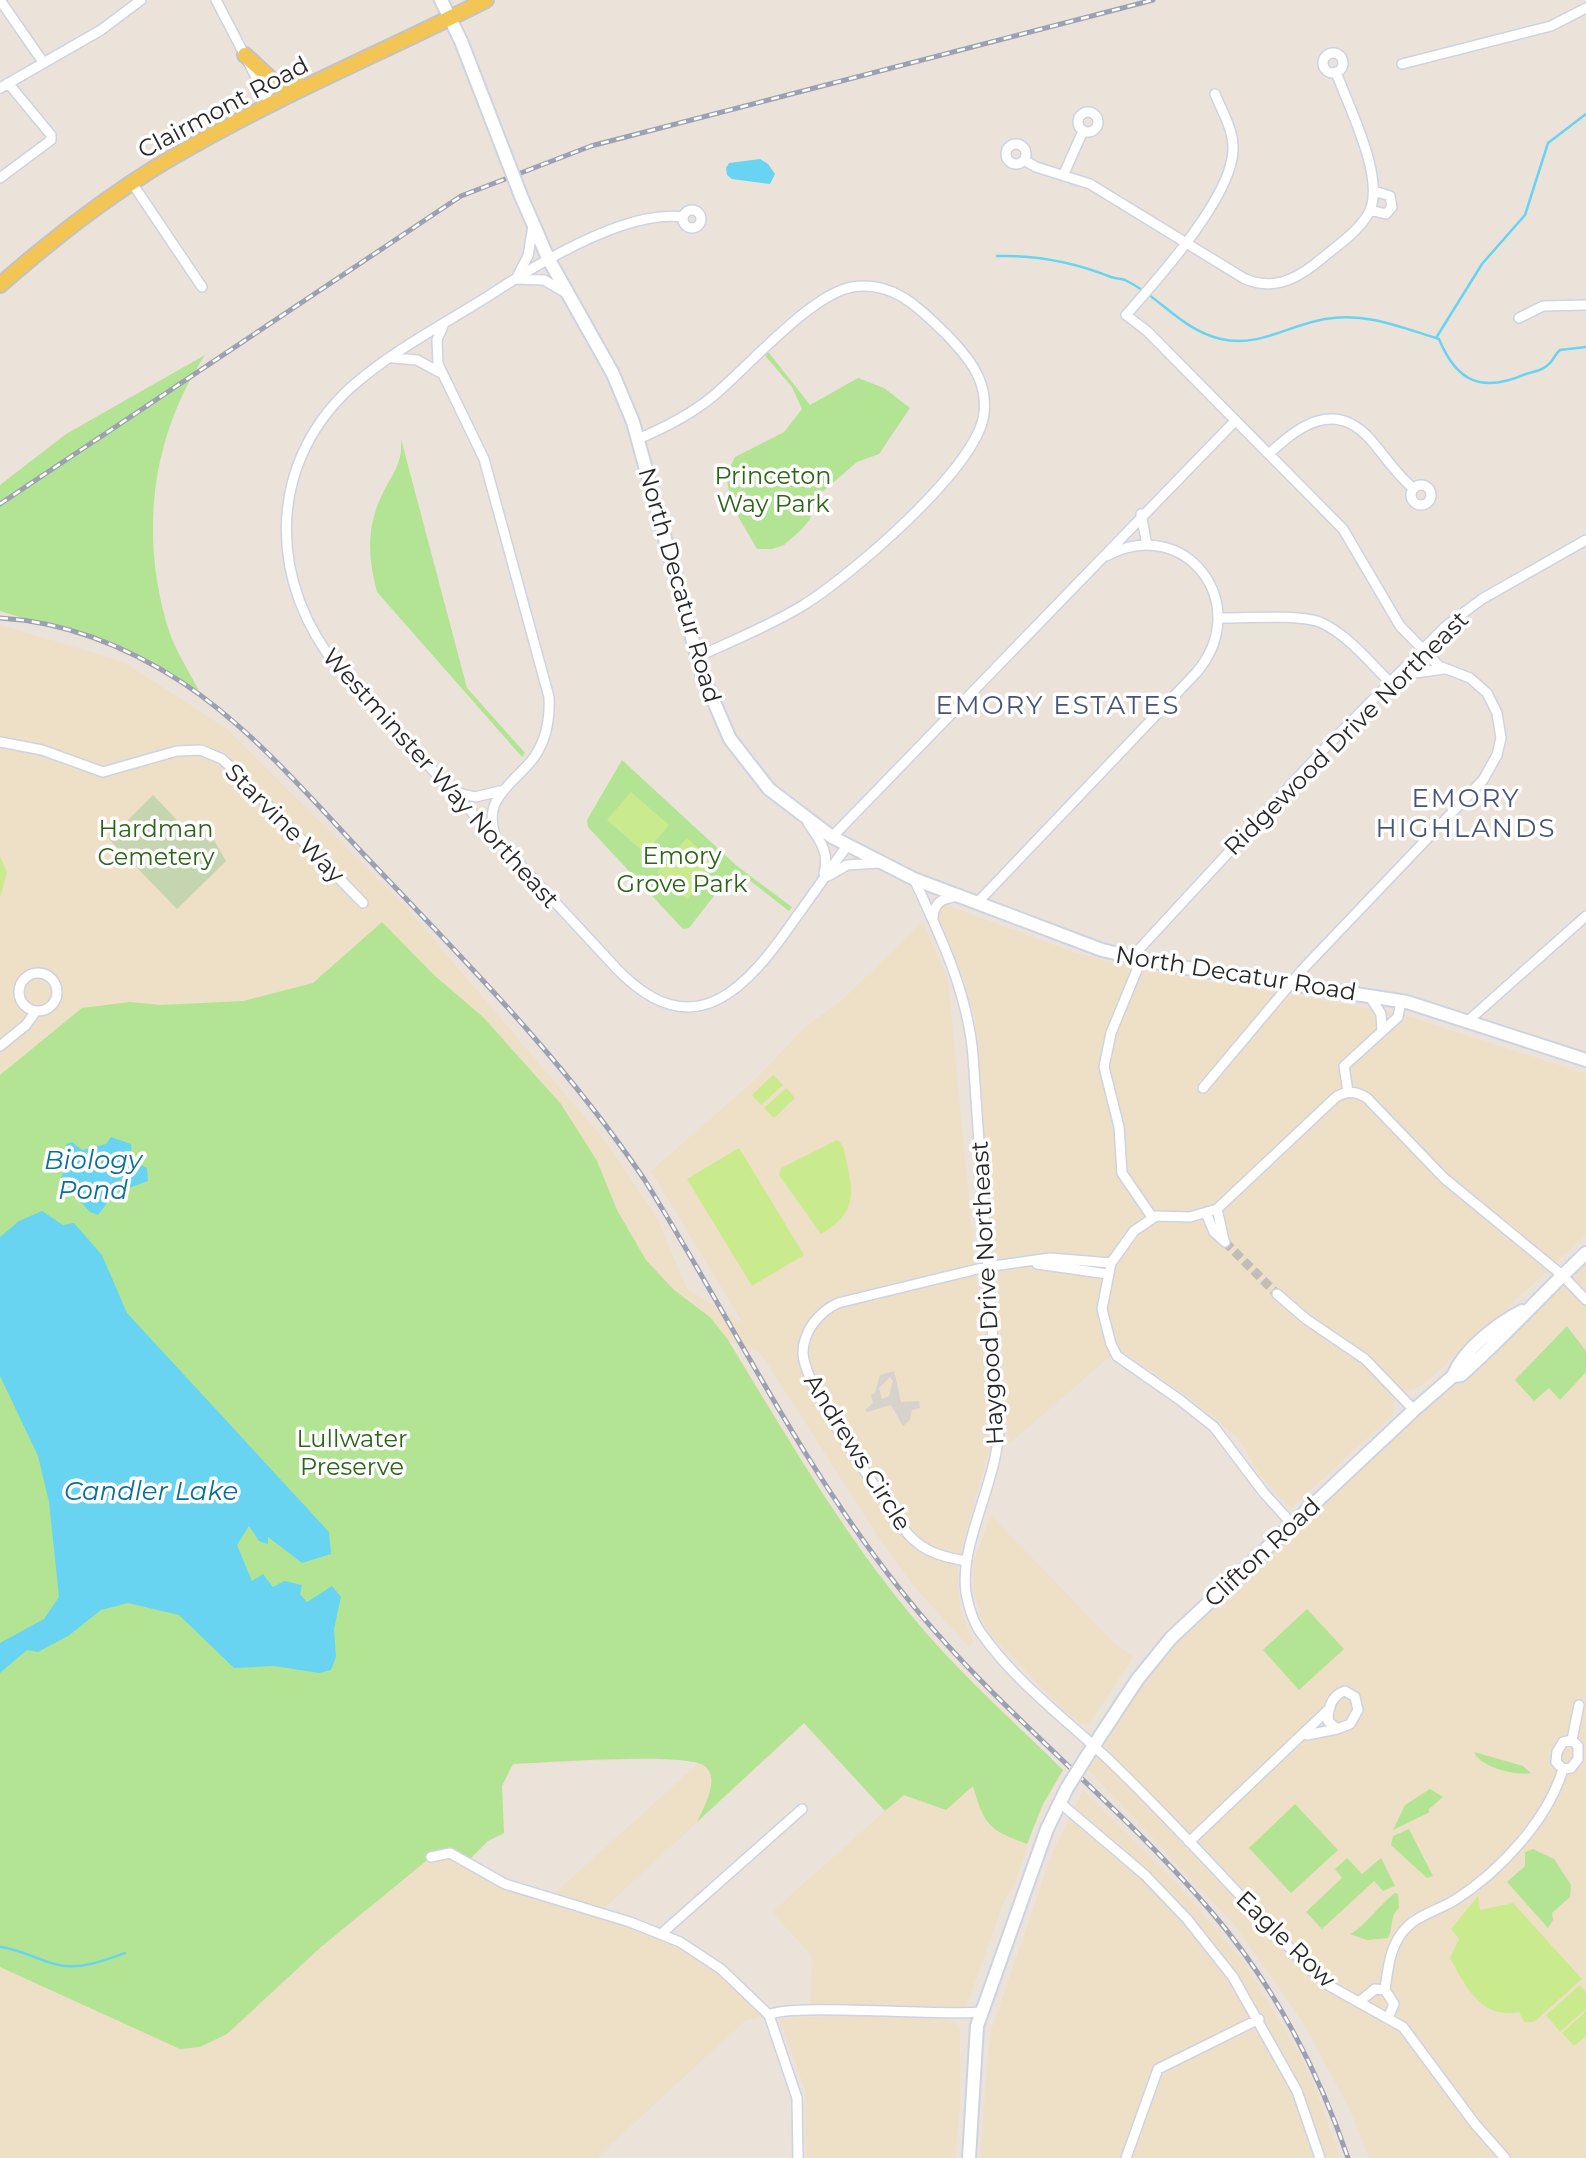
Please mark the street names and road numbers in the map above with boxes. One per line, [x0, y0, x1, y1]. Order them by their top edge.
street label: Clairmont Road [133, 50, 313, 164]
street label: North Decatur Road [633, 464, 727, 706]
street label: Ridgewood Drive Northeast [1218, 605, 1474, 861]
street label: Westminster Way Northeast [317, 642, 566, 914]
street label: Starvine Way [219, 757, 351, 889]
street label: North Decatur Road [1114, 940, 1358, 1006]
street label: Haygood Drive Northeast [965, 1140, 1009, 1446]
street label: Andrews Circle [798, 1368, 918, 1536]
street label: Clifton Road [1198, 1491, 1326, 1613]
street label: Eagle Row [1230, 1885, 1342, 1993]

